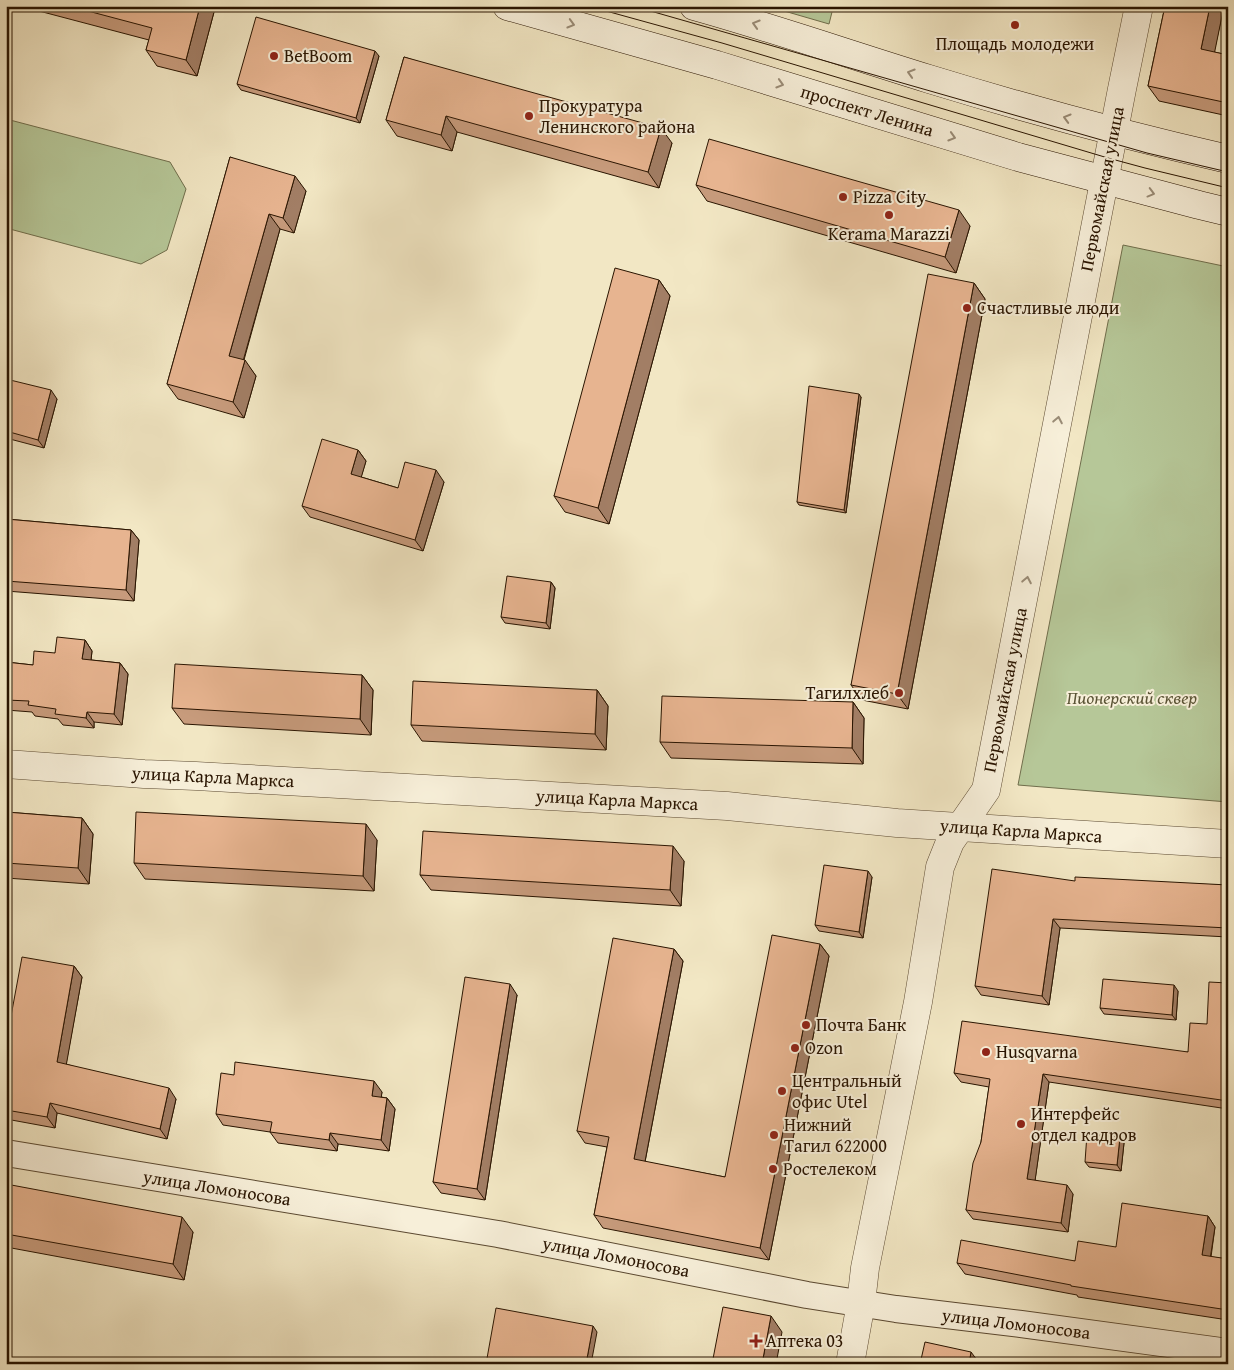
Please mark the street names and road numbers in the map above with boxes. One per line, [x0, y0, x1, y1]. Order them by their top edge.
street label: проспект Ленина [797, 77, 937, 144]
street label: Первомайская улица [1072, 104, 1131, 274]
street label: Первомайская улица [975, 605, 1034, 775]
street label: улица Карла Маркса [130, 759, 295, 794]
street label: улица Карла Маркса [534, 782, 699, 817]
street label: улица Карла Маркса [938, 811, 1104, 850]
street label: улица Ломоносова [140, 1162, 293, 1213]
street label: улица Ломоносова [539, 1229, 692, 1284]
street label: улица Ломоносова [939, 1301, 1092, 1346]

